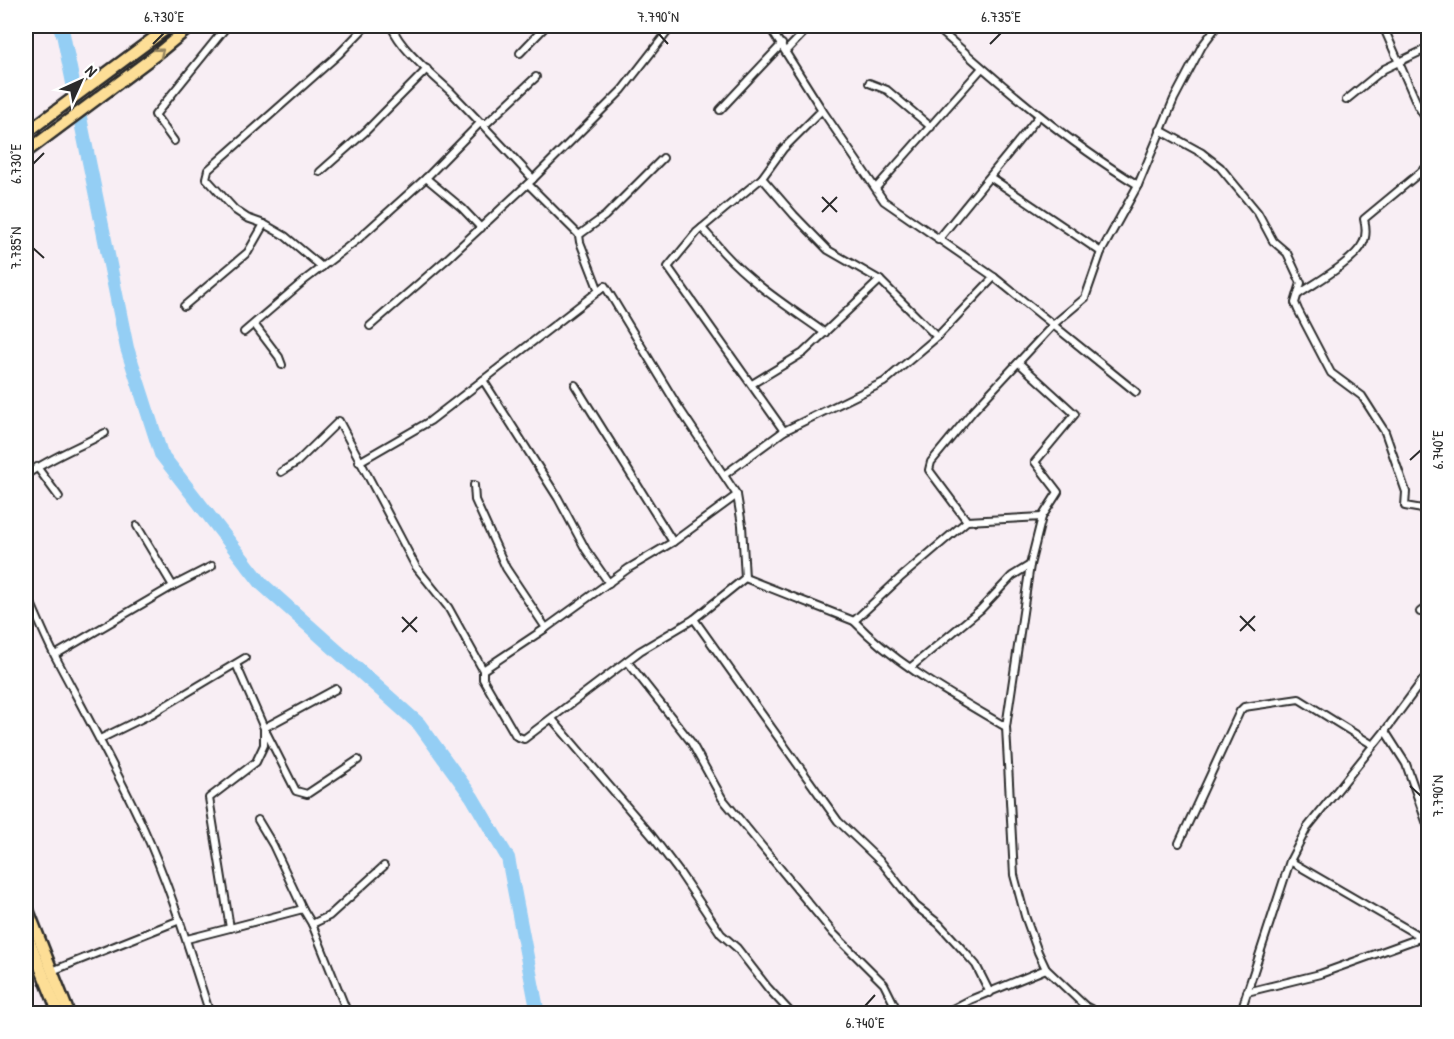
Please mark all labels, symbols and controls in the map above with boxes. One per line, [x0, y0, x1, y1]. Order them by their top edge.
text: 6.730°E [144, 6, 184, 27]
text: 7.790°N [637, 6, 679, 27]
text: 6.735°E [981, 6, 1021, 27]
one-way arrow [154, 48, 165, 59]
north arrow [51, 51, 111, 111]
text: N [81, 60, 103, 82]
text: 6.730°E [5, 144, 26, 184]
text: 7.785°N [5, 227, 26, 269]
text: 6.740°E [1427, 430, 1448, 470]
text: 7.790°N [1427, 775, 1448, 817]
text: 6.740°E [845, 1012, 885, 1033]

